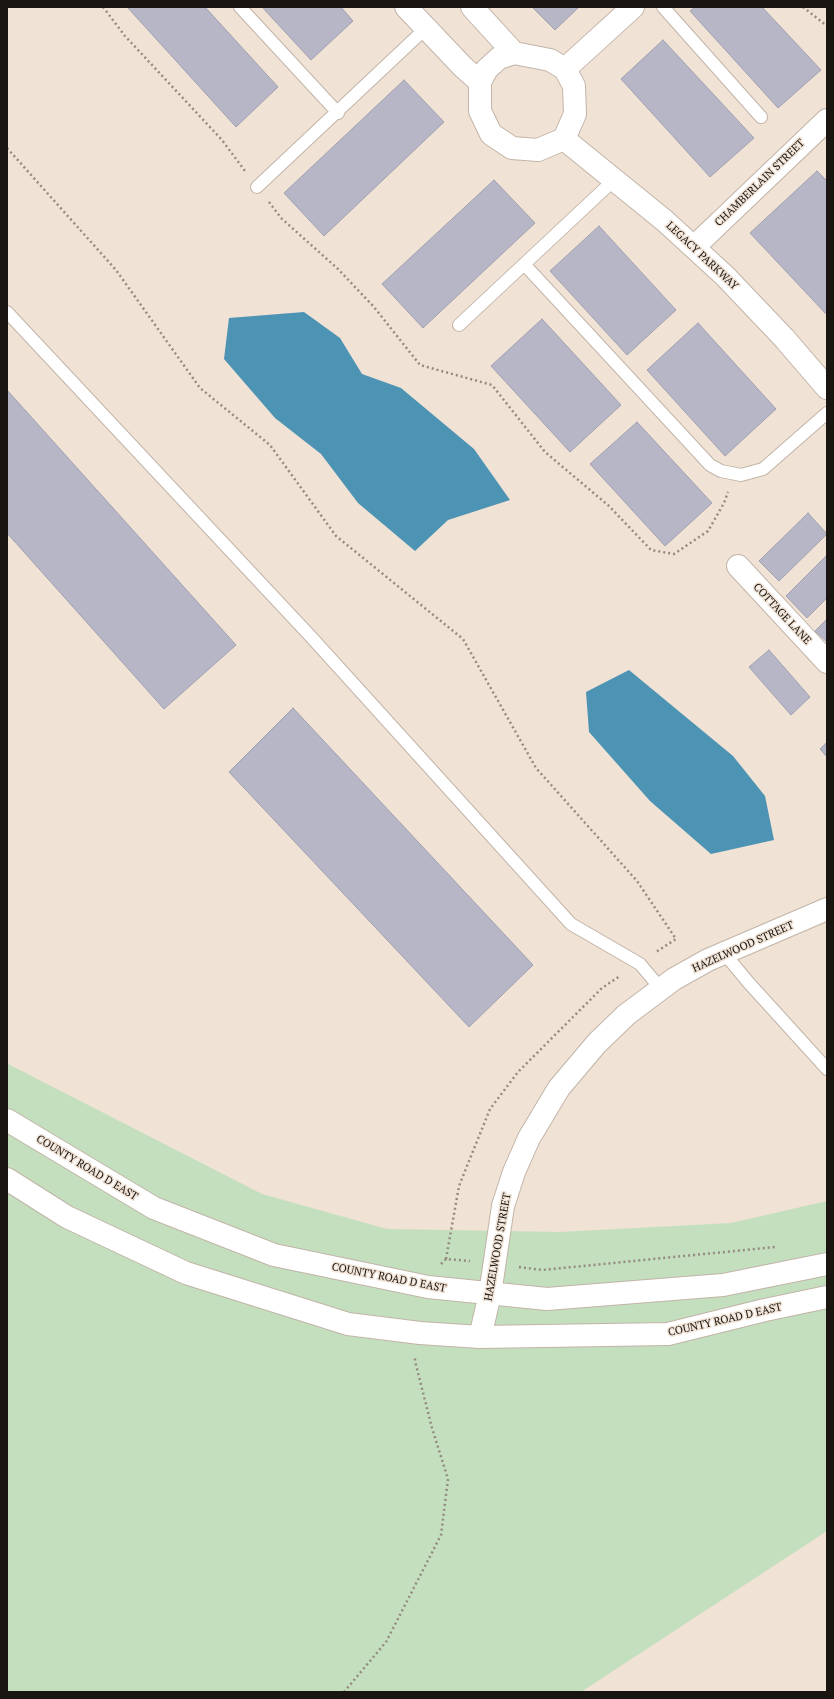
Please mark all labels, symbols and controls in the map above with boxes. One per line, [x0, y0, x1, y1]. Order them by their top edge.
street label: CHAMBERLAIN STREET [712, 137, 808, 229]
street label: LEGACY PARKWAY [663, 219, 741, 293]
street label: COTTAGE LANE [750, 581, 814, 647]
street label: HAZELWOOD STREET [690, 919, 796, 975]
street label: COUNTY ROAD D EAST [34, 1132, 140, 1204]
street label: HAZELWOOD STREET [482, 1192, 514, 1302]
street label: COUNTY ROAD D EAST [331, 1260, 447, 1296]
street label: COUNTY ROAD D EAST [667, 1300, 783, 1340]

